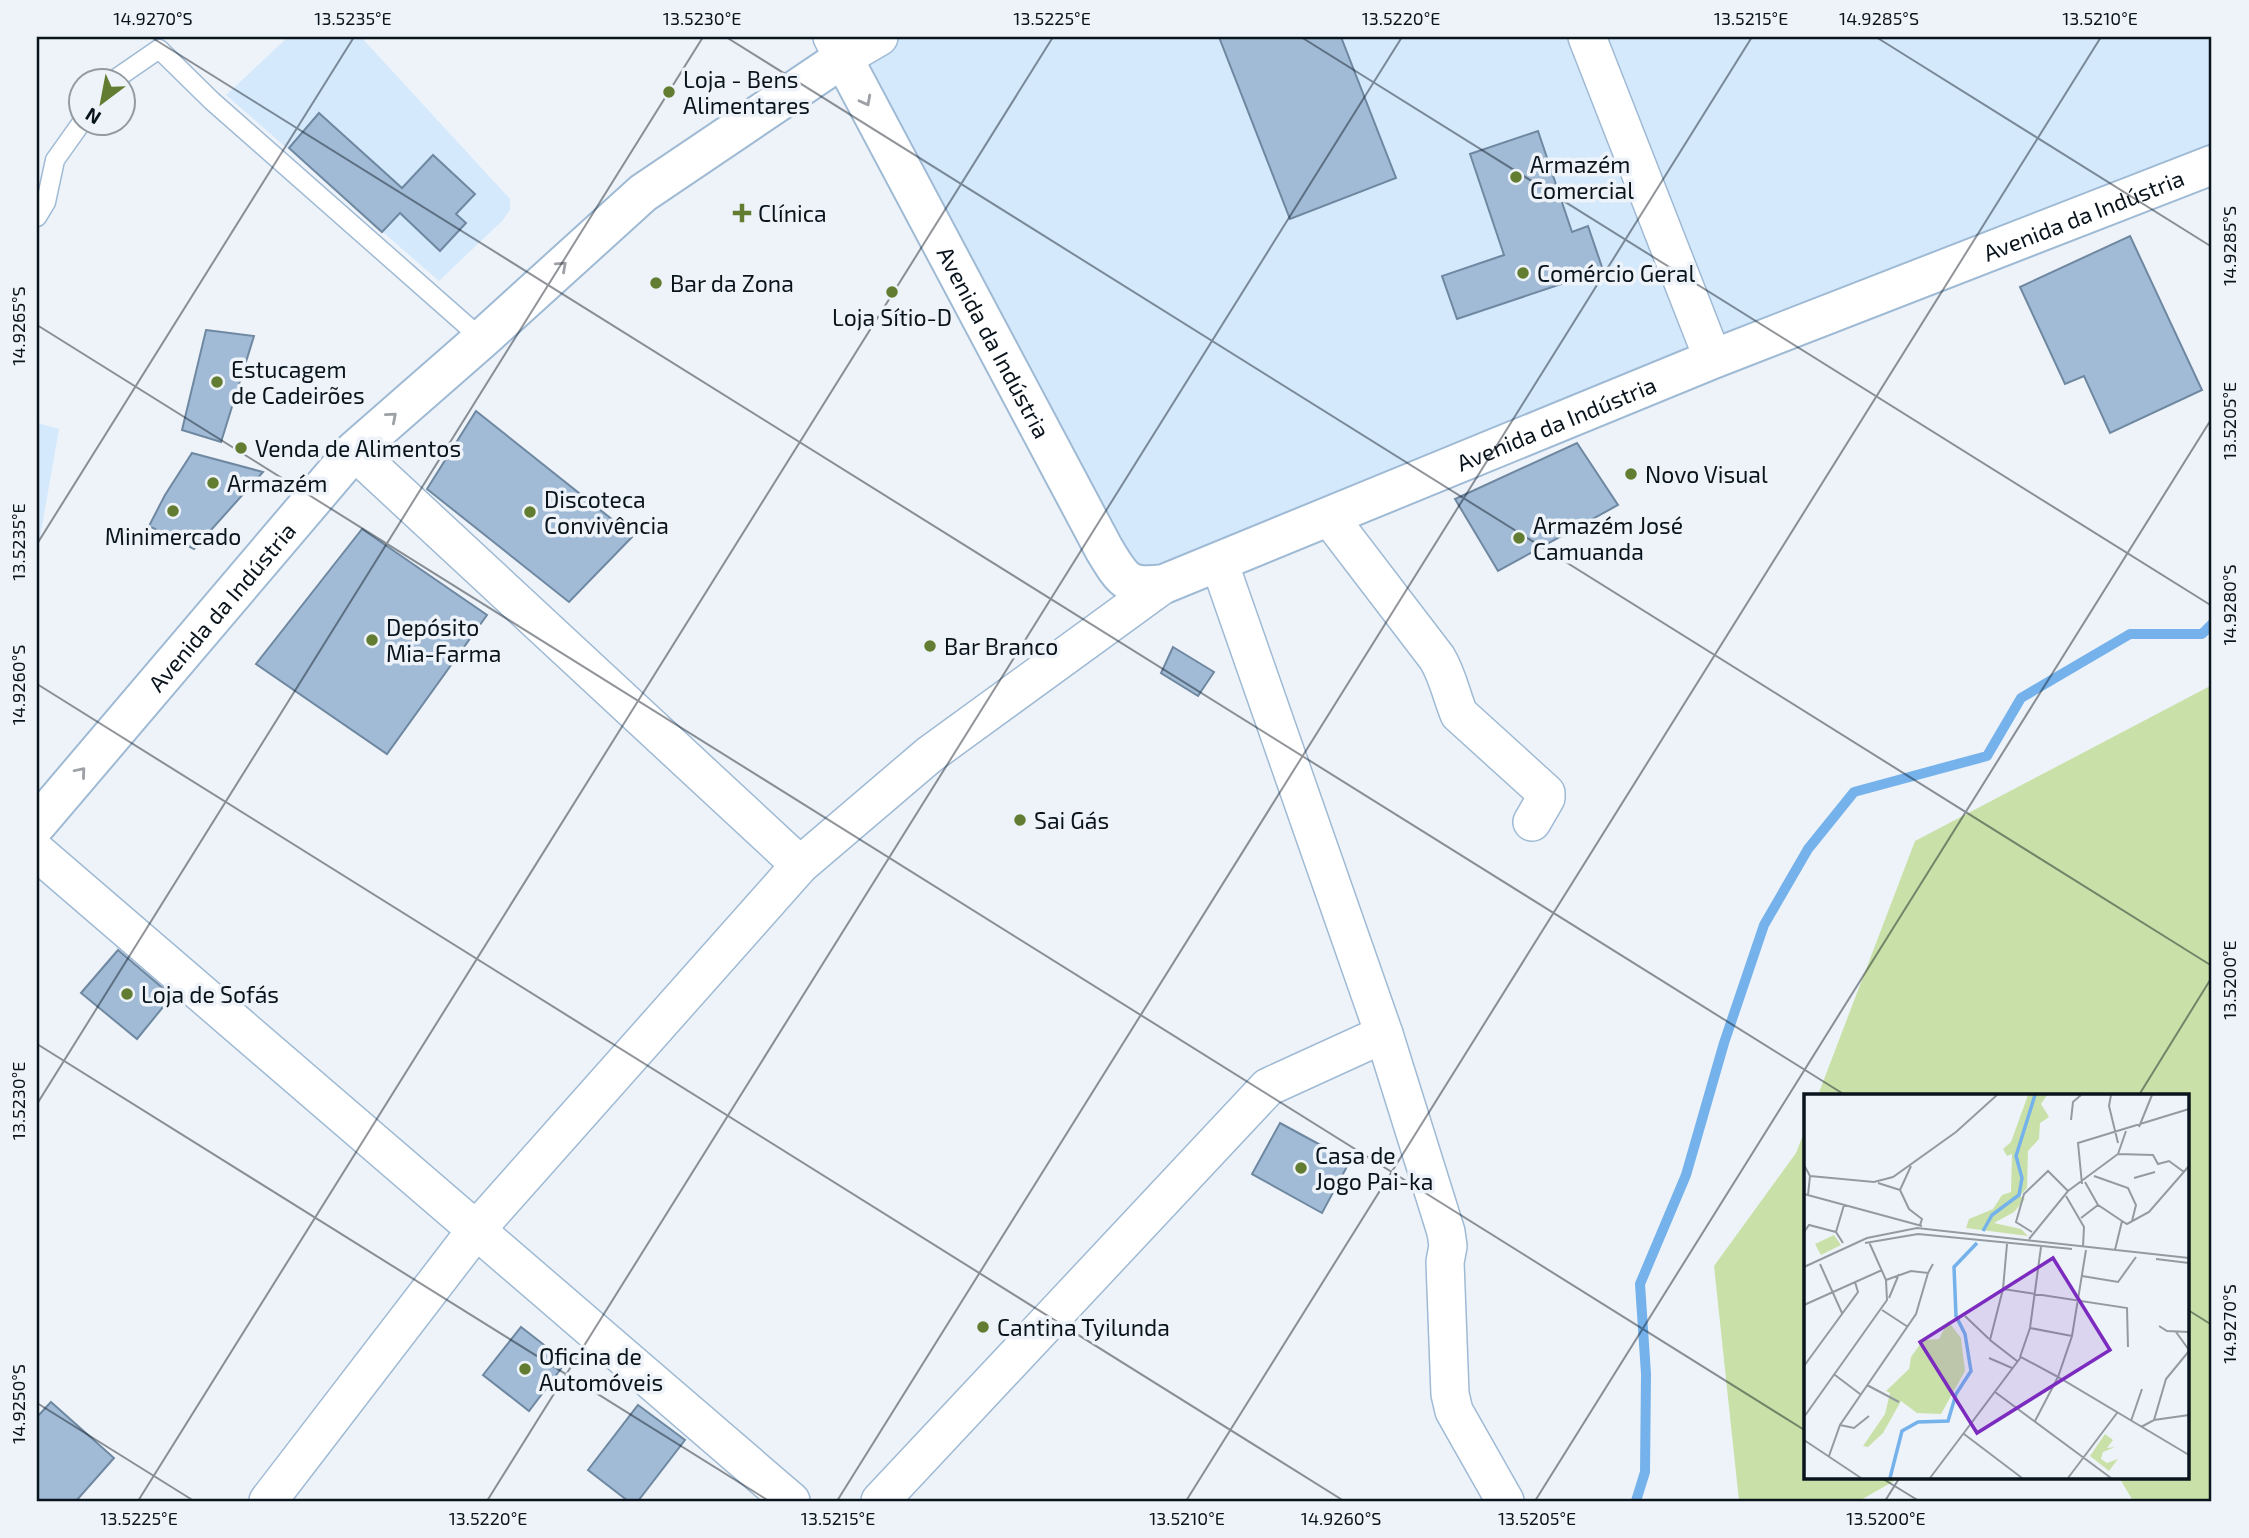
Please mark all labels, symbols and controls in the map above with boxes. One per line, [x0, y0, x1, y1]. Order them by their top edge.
text: 14.9270°S [113, 7, 193, 29]
text: 13.5235°E [314, 7, 392, 29]
text: 13.5230°E [663, 7, 741, 29]
text: 13.5225°E [1013, 7, 1091, 29]
text: 13.5220°E [1362, 7, 1440, 29]
text: 13.5215°E [1714, 7, 1788, 29]
text: 14.9285°S [1839, 7, 1919, 29]
text: 13.5210°E [2062, 7, 2138, 29]
place label: Loja - Bens Alimentares [683, 65, 810, 119]
north arrow [66, 66, 136, 136]
marker: Loja - Bens Alimentares [661, 84, 677, 100]
one-way arrow [857, 94, 871, 106]
text: N [81, 103, 105, 130]
place label: Armazém Comercial [1530, 150, 1634, 204]
street label: Avenida da Indústria [1979, 163, 2188, 267]
marker: Armazém Comercial [1508, 169, 1524, 185]
place label: Clínica [758, 199, 827, 227]
marker: Clínica [732, 203, 752, 223]
text: 14.9285°S [2218, 206, 2240, 286]
street label: Avenida da Indústria [932, 241, 1056, 443]
place label: Comércio Geral [1537, 259, 1695, 287]
one-way arrow [554, 262, 567, 275]
marker: Comércio Geral [1515, 265, 1531, 281]
place label: Bar da Zona [670, 269, 794, 297]
marker: Bar da Zona [648, 275, 664, 291]
marker: Loja Sítio-D [884, 284, 900, 300]
text: 14.9265°S [7, 286, 29, 366]
place label: Loja Sítio-D [832, 303, 952, 331]
place label: Estucagem de Cadeirões [231, 355, 365, 409]
street label: Avenida da Indústria [1452, 370, 1660, 477]
marker: Estucagem de Cadeirões [209, 374, 225, 390]
text: 13.5205°E [2218, 382, 2240, 460]
one-way arrow [384, 413, 397, 426]
place label: Venda de Alimentos [255, 434, 461, 462]
marker: Venda de Alimentos [233, 440, 249, 456]
place label: Novo Visual [1645, 460, 1768, 488]
marker: Novo Visual [1623, 466, 1639, 482]
place label: Armazém [227, 469, 328, 497]
marker: Armazém [205, 475, 221, 491]
place label: Discoteca Convivência [544, 485, 669, 539]
text: 13.5235°E [7, 503, 29, 581]
marker: Minimercado [165, 503, 181, 519]
marker: Discoteca Convivência [522, 504, 538, 520]
place label: Armazém José Camuanda [1533, 511, 1683, 565]
street label: Avenida da Indústria [142, 517, 301, 697]
place label: Minimercado [105, 522, 241, 550]
marker: Armazém José Camuanda [1511, 530, 1527, 546]
text: 14.9280°S [2218, 564, 2240, 646]
place label: Depósito Mia-Farma [386, 613, 501, 667]
marker: Depósito Mia-Farma [364, 632, 380, 648]
place label: Bar Branco [944, 632, 1058, 660]
marker: Bar Branco [922, 638, 938, 654]
text: 14.9260°S [7, 645, 29, 725]
one-way arrow [73, 768, 85, 781]
place label: Sai Gás [1034, 806, 1109, 834]
marker: Sai Gás [1012, 812, 1028, 828]
text: 13.5200°E [2218, 940, 2240, 1020]
place label: Loja de Sofás [141, 980, 279, 1008]
marker: Loja de Sofás [119, 986, 135, 1002]
text: 13.5230°E [7, 1062, 29, 1140]
inset map [1804, 1094, 2190, 1478]
place label: Casa de Jogo Pai-ka [1315, 1141, 1433, 1195]
marker: Casa de Jogo Pai-ka [1293, 1160, 1309, 1176]
text: 14.9270°S [2218, 1284, 2240, 1364]
place label: Cantina Tyilunda [997, 1313, 1170, 1341]
marker: Cantina Tyilunda [975, 1319, 991, 1335]
place label: Oficina de Automóveis [539, 1342, 663, 1396]
marker: Oficina de Automóveis [517, 1361, 533, 1377]
text: 14.9250°S [7, 1364, 29, 1444]
text: 13.5225°E [100, 1507, 178, 1529]
text: 13.5220°E [449, 1507, 527, 1529]
text: 13.5215°E [801, 1507, 875, 1529]
text: 13.5210°E [1149, 1507, 1225, 1529]
text: 14.9260°S [1301, 1507, 1381, 1529]
text: 13.5205°E [1498, 1507, 1576, 1529]
text: 13.5200°E [1846, 1507, 1926, 1529]

